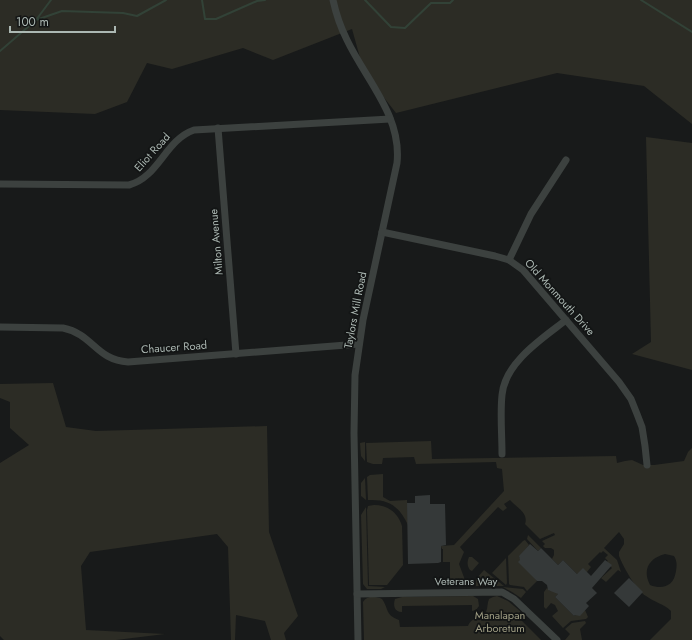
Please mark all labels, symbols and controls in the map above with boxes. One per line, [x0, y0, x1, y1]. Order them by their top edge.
scale bar [10, 8, 115, 34]
text: 100 m [16, 13, 49, 31]
street label: Eliot Road [130, 129, 174, 175]
street label: Milton Avenue [205, 208, 227, 276]
street label: Old Monmouth Drive [521, 255, 599, 339]
street label: Taylors Mill Road [340, 270, 370, 350]
street label: Chaucer Road [140, 337, 208, 357]
street label: Veterans Way [435, 573, 498, 589]
park label: Manalapan Arboretum [475, 607, 525, 636]

